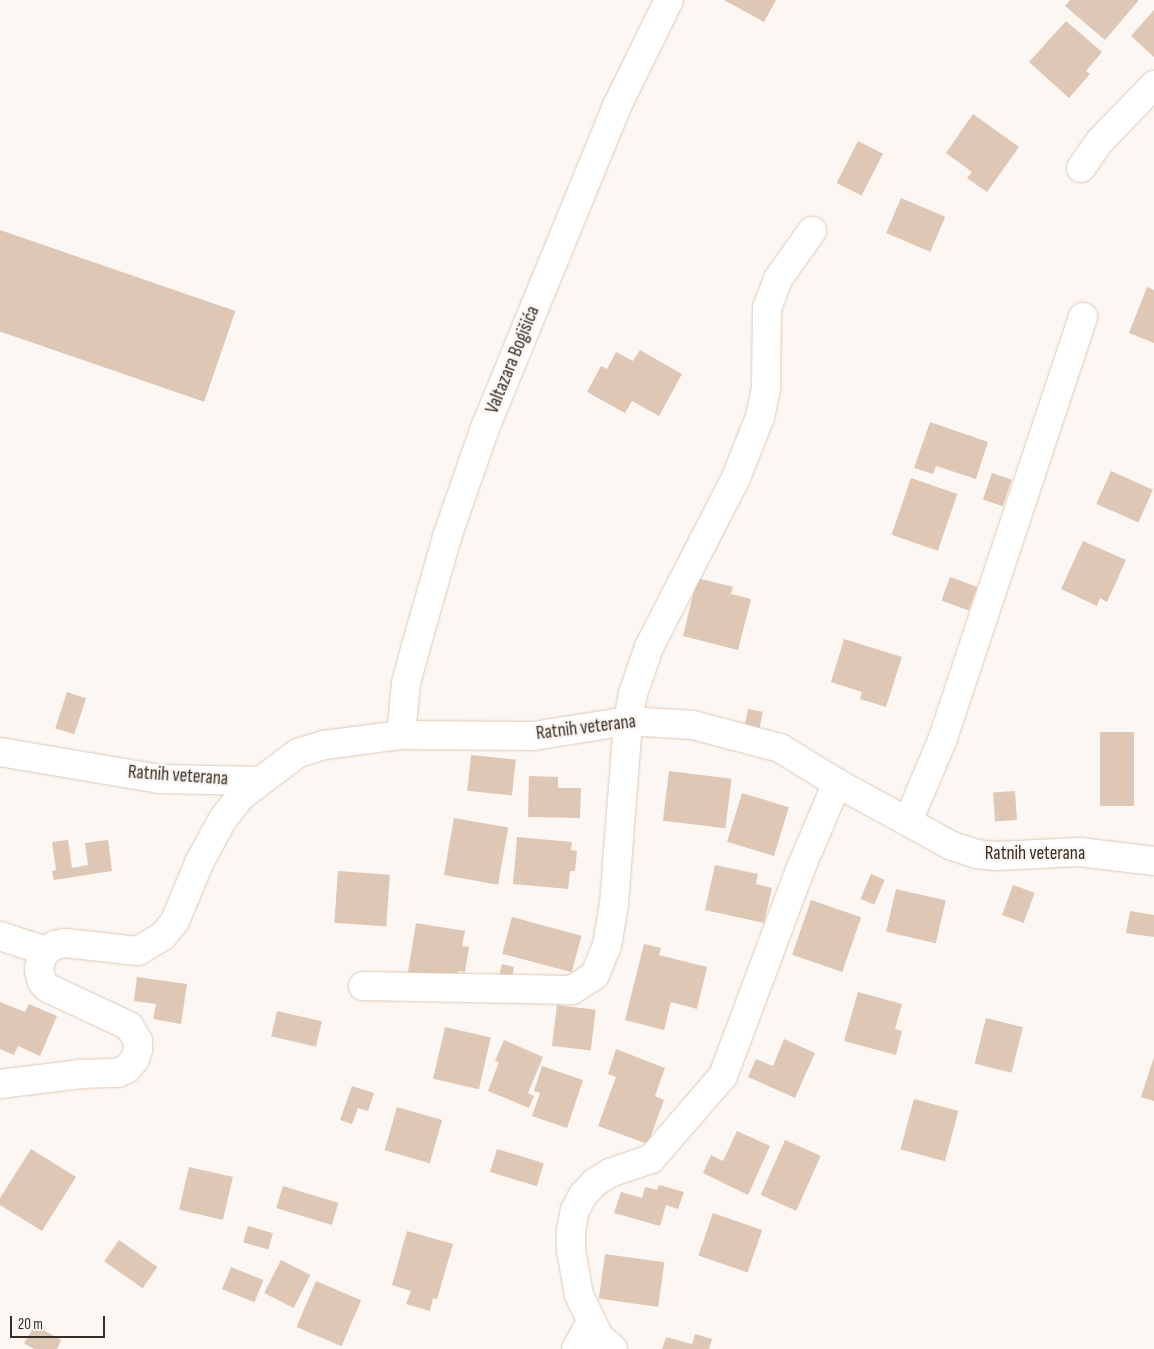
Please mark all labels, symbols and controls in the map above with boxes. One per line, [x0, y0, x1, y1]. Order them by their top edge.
street label: Valtazara Bogišića [481, 303, 545, 417]
street label: Ratnih veterana [535, 711, 637, 745]
street label: Ratnih veterana [127, 761, 229, 791]
street label: Ratnih veterana [985, 843, 1085, 865]
scale bar [12, 1306, 108, 1338]
text: 20 m [18, 1315, 43, 1334]

